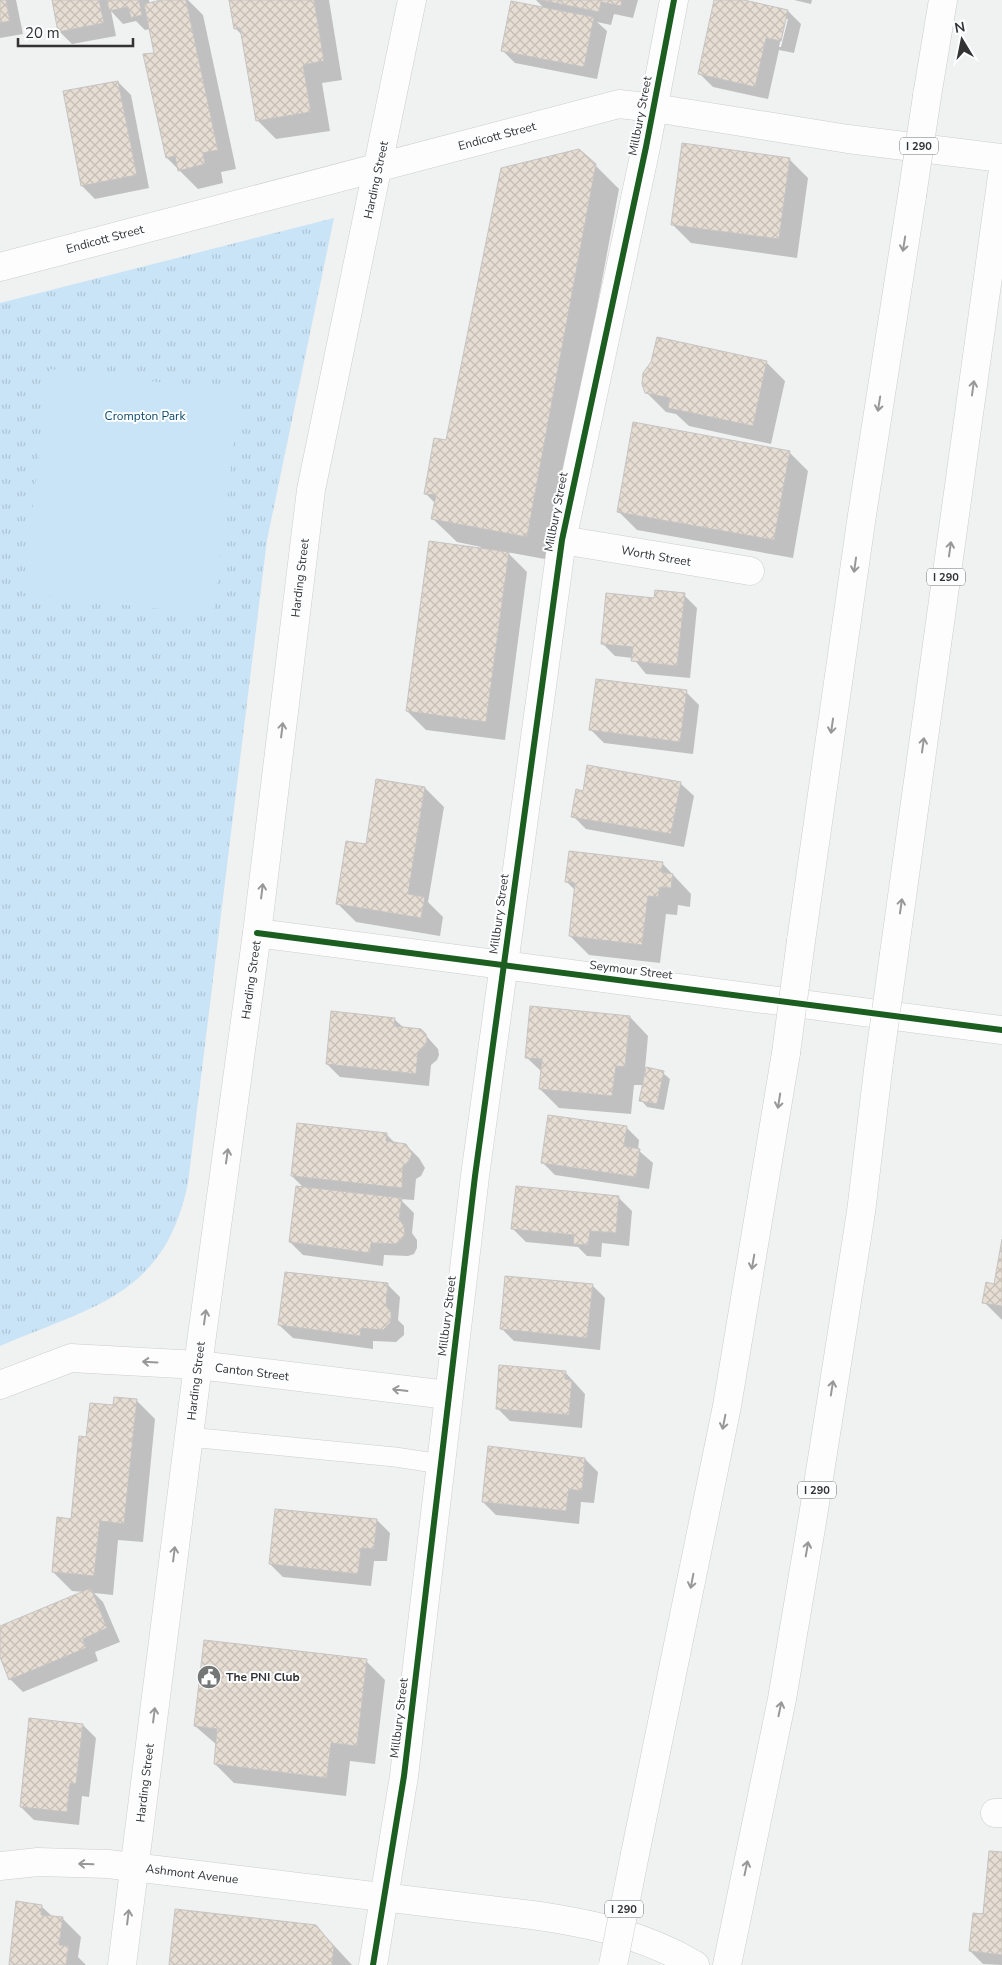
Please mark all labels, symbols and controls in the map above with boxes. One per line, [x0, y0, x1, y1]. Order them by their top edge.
scale bar [18, 15, 132, 47]
north arrow [937, 15, 987, 65]
text: N [953, 17, 967, 38]
text: 20 m [25, 23, 60, 43]
street label: Millbury Street [624, 74, 656, 157]
street label: Endicott Street [456, 118, 538, 154]
road number: I 290 [900, 138, 938, 154]
street label: Harding Street [360, 139, 392, 220]
street label: Endicott Street [64, 221, 146, 257]
one-way arrow [899, 236, 909, 252]
one-way arrow [968, 381, 978, 397]
one-way arrow [874, 396, 884, 412]
park label: Crompton Park [105, 408, 186, 424]
street label: Millbury Street [540, 470, 572, 553]
street label: Harding Street [287, 537, 313, 618]
street label: Worth Street [620, 542, 693, 570]
one-way arrow [945, 542, 955, 558]
one-way arrow [850, 557, 860, 573]
road number: I 290 [927, 568, 965, 586]
one-way arrow [827, 718, 837, 734]
one-way arrow [277, 722, 287, 738]
one-way arrow [918, 737, 928, 753]
street label: Millbury Street [485, 872, 513, 955]
one-way arrow [257, 883, 267, 899]
one-way arrow [896, 898, 906, 914]
street label: Harding Street [238, 939, 265, 1020]
street label: Seymour Street [589, 957, 674, 983]
one-way arrow [773, 1093, 783, 1109]
one-way arrow [222, 1148, 232, 1164]
one-way arrow [747, 1253, 757, 1269]
street label: Millbury Street [434, 1274, 460, 1357]
one-way arrow [200, 1309, 210, 1325]
street label: Harding Street [183, 1340, 209, 1421]
one-way arrow [142, 1358, 158, 1367]
street label: Canton Street [214, 1360, 291, 1385]
one-way arrow [828, 1381, 838, 1397]
one-way arrow [392, 1385, 408, 1395]
one-way arrow [719, 1413, 729, 1429]
road number: I 290 [798, 1482, 836, 1498]
one-way arrow [803, 1541, 813, 1557]
one-way arrow [169, 1546, 179, 1562]
one-way arrow [687, 1573, 696, 1589]
public building icon: The PNI Club [196, 1664, 222, 1690]
place label: The PNI Club [226, 1669, 300, 1685]
street label: Millbury Street [386, 1676, 412, 1759]
one-way arrow [775, 1701, 785, 1717]
one-way arrow [149, 1707, 159, 1723]
street label: Harding Street [132, 1742, 158, 1823]
one-way arrow [78, 1859, 94, 1868]
street label: Ashmont Avenue [145, 1860, 239, 1888]
one-way arrow [742, 1860, 751, 1876]
road number: I 290 [605, 1900, 643, 1918]
one-way arrow [123, 1909, 133, 1925]

